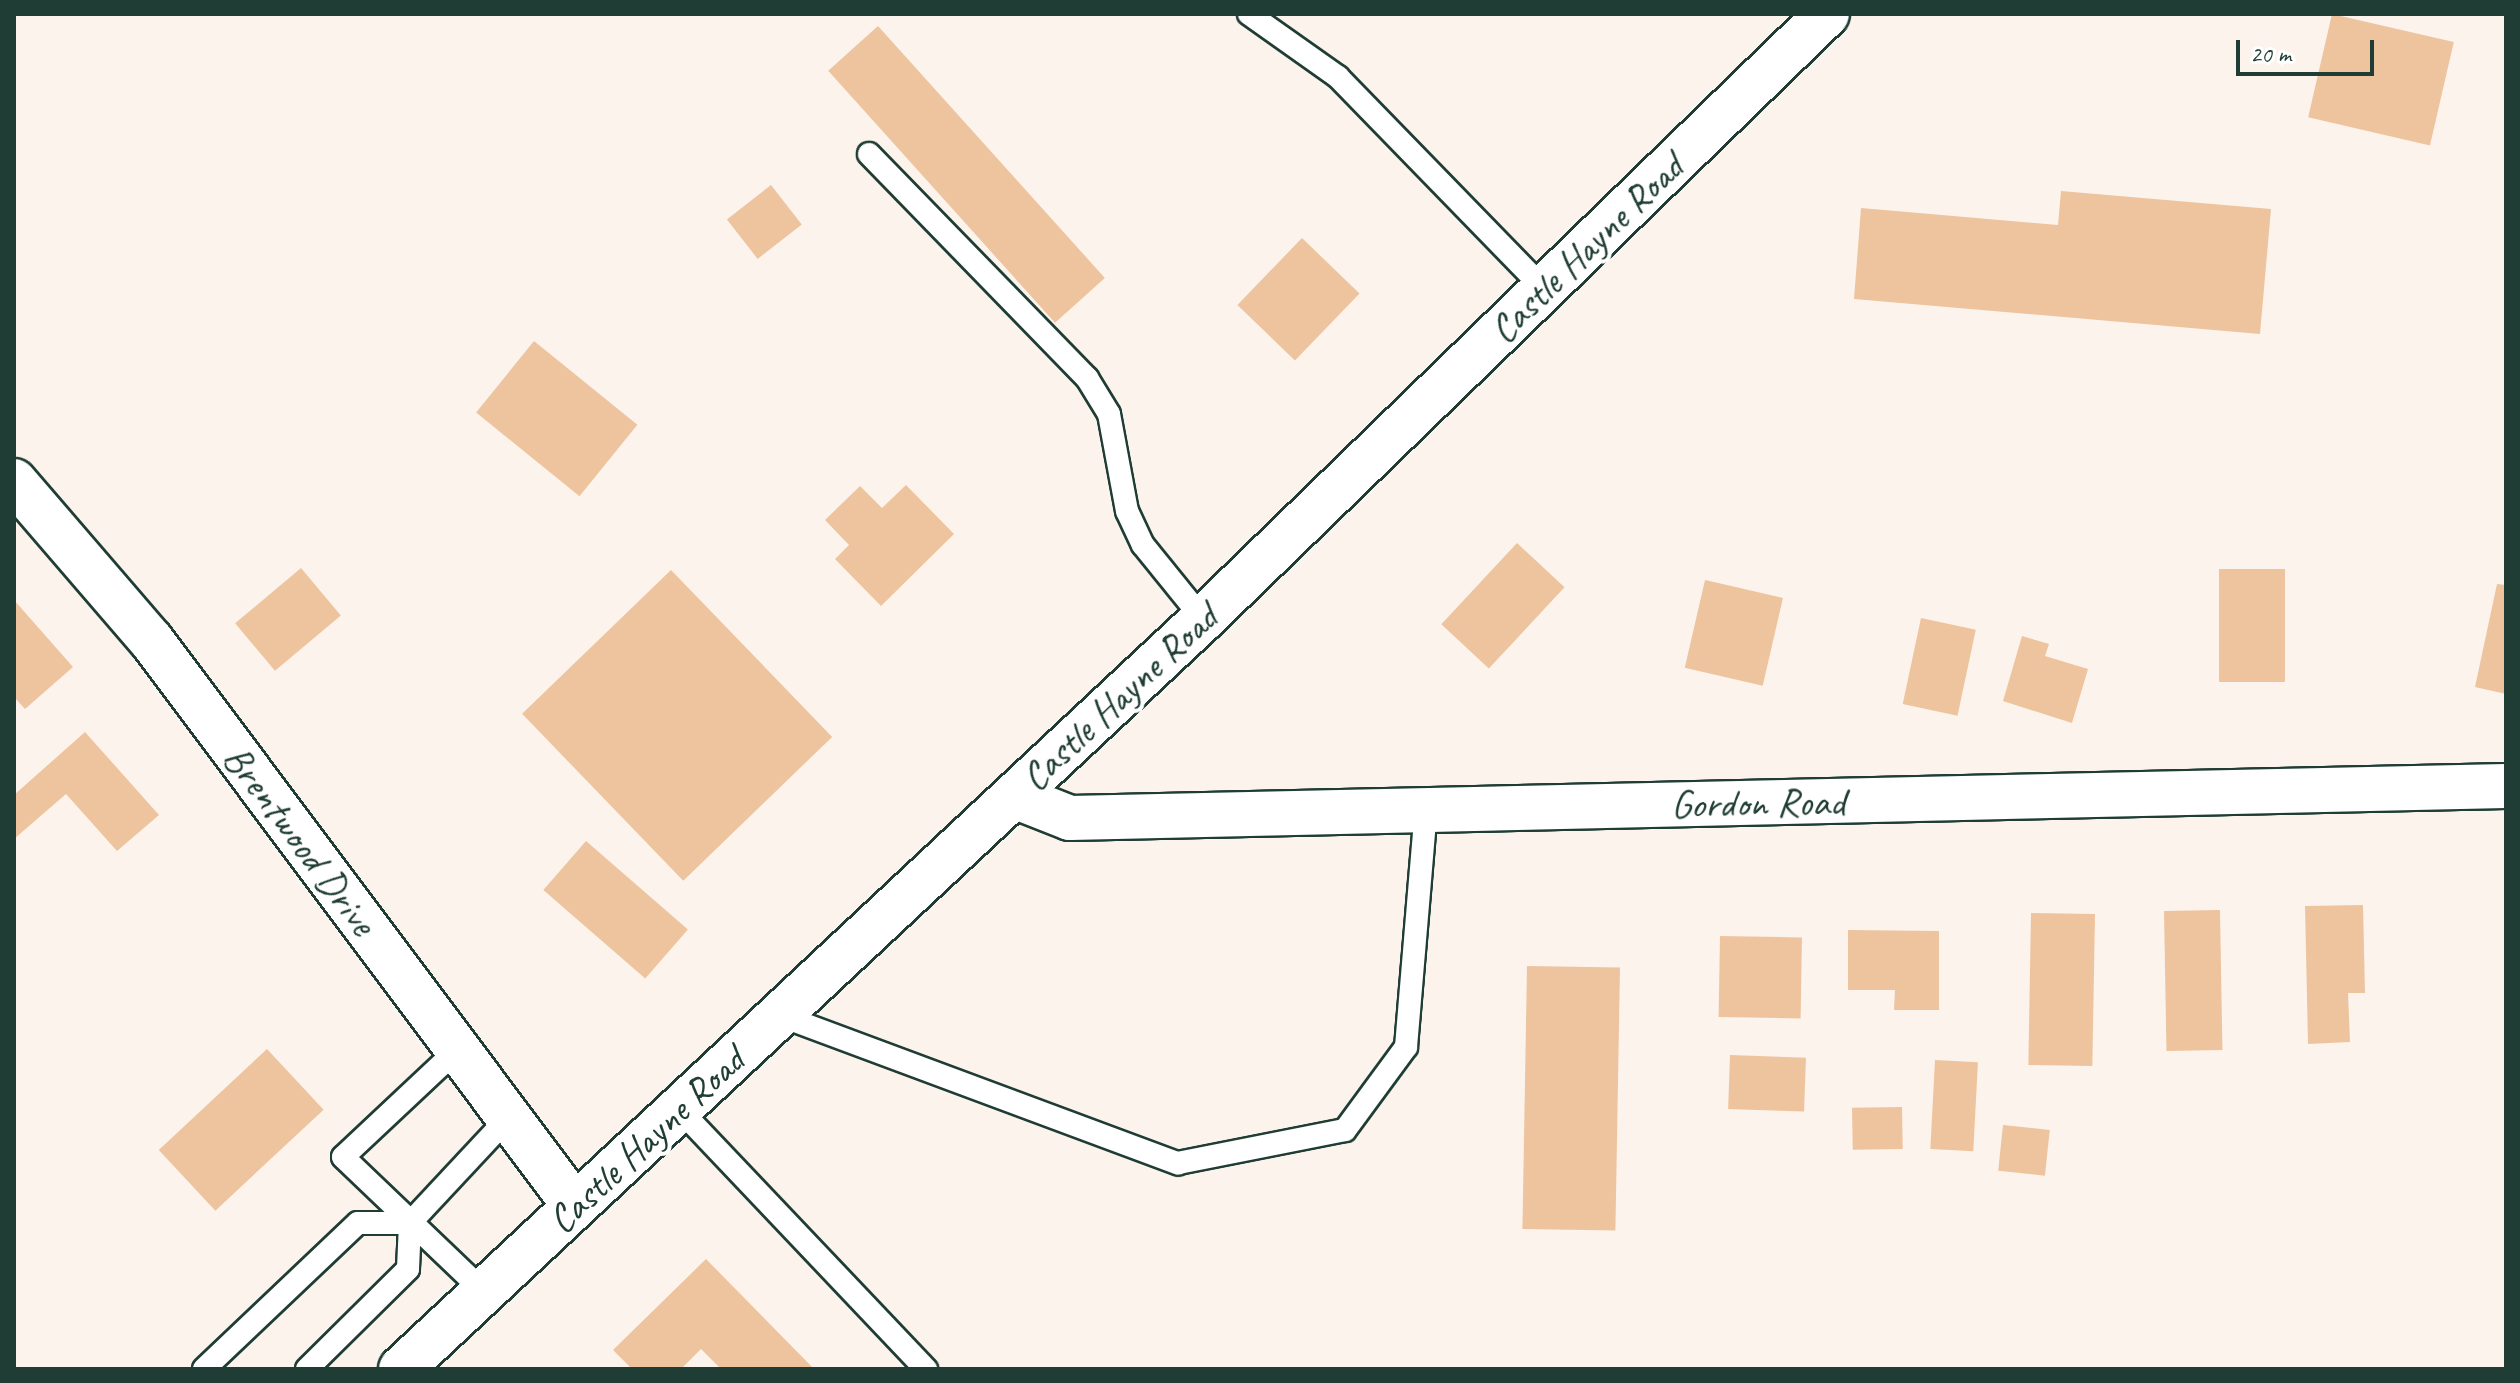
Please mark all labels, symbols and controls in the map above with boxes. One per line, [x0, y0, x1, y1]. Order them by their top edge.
scale bar [2240, 24, 2378, 74]
text: 20 m [2250, 39, 2291, 69]
street label: Castle Hayne Road [1478, 143, 1694, 353]
street label: Castle Hayne Road [1010, 593, 1228, 801]
street label: Brentwood Drive [213, 735, 387, 945]
street label: Gordon Road [1671, 777, 1845, 829]
street label: Castle Hayne Road [537, 1036, 755, 1244]

